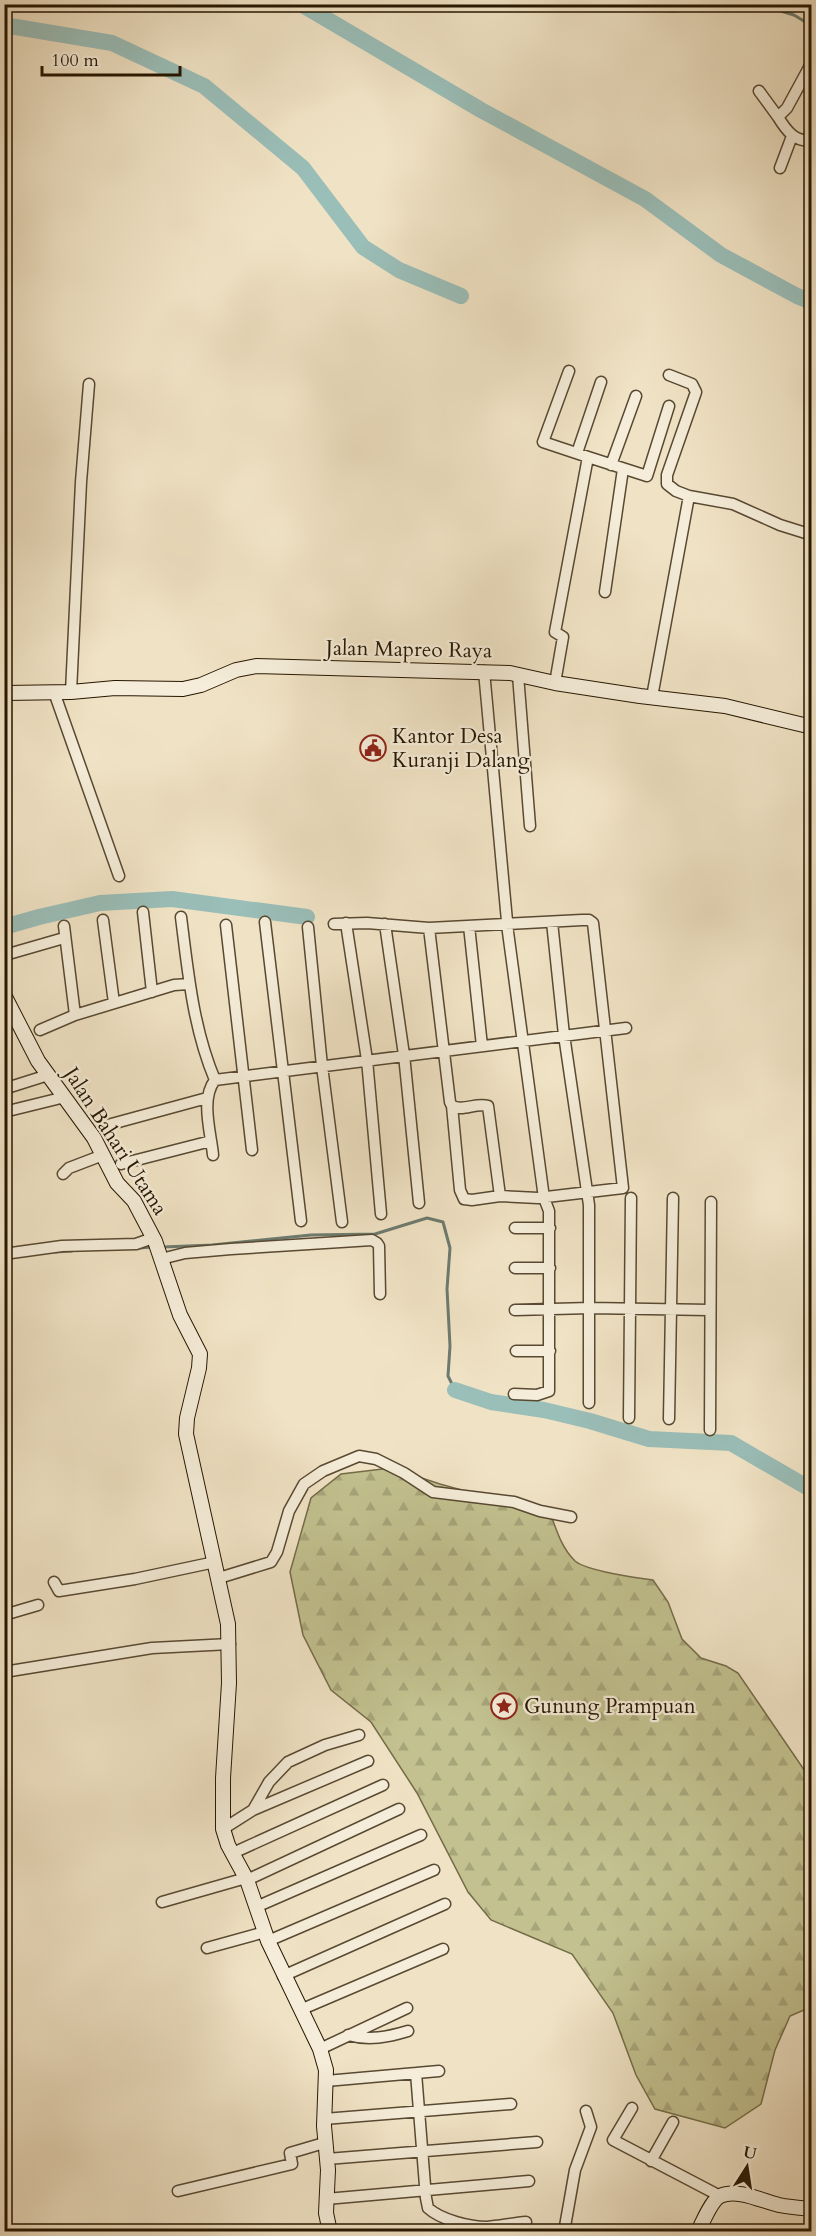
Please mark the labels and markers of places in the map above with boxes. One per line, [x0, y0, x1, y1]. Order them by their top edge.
place label: Kantor Desa Kuranji Dalang [392, 722, 530, 775]
public building icon: Kantor Desa Kuranji Dalang [358, 733, 388, 763]
place icon: Gunung Prampuan [489, 1691, 519, 1721]
place label: Gunung Prampuan [524, 1692, 696, 1721]

